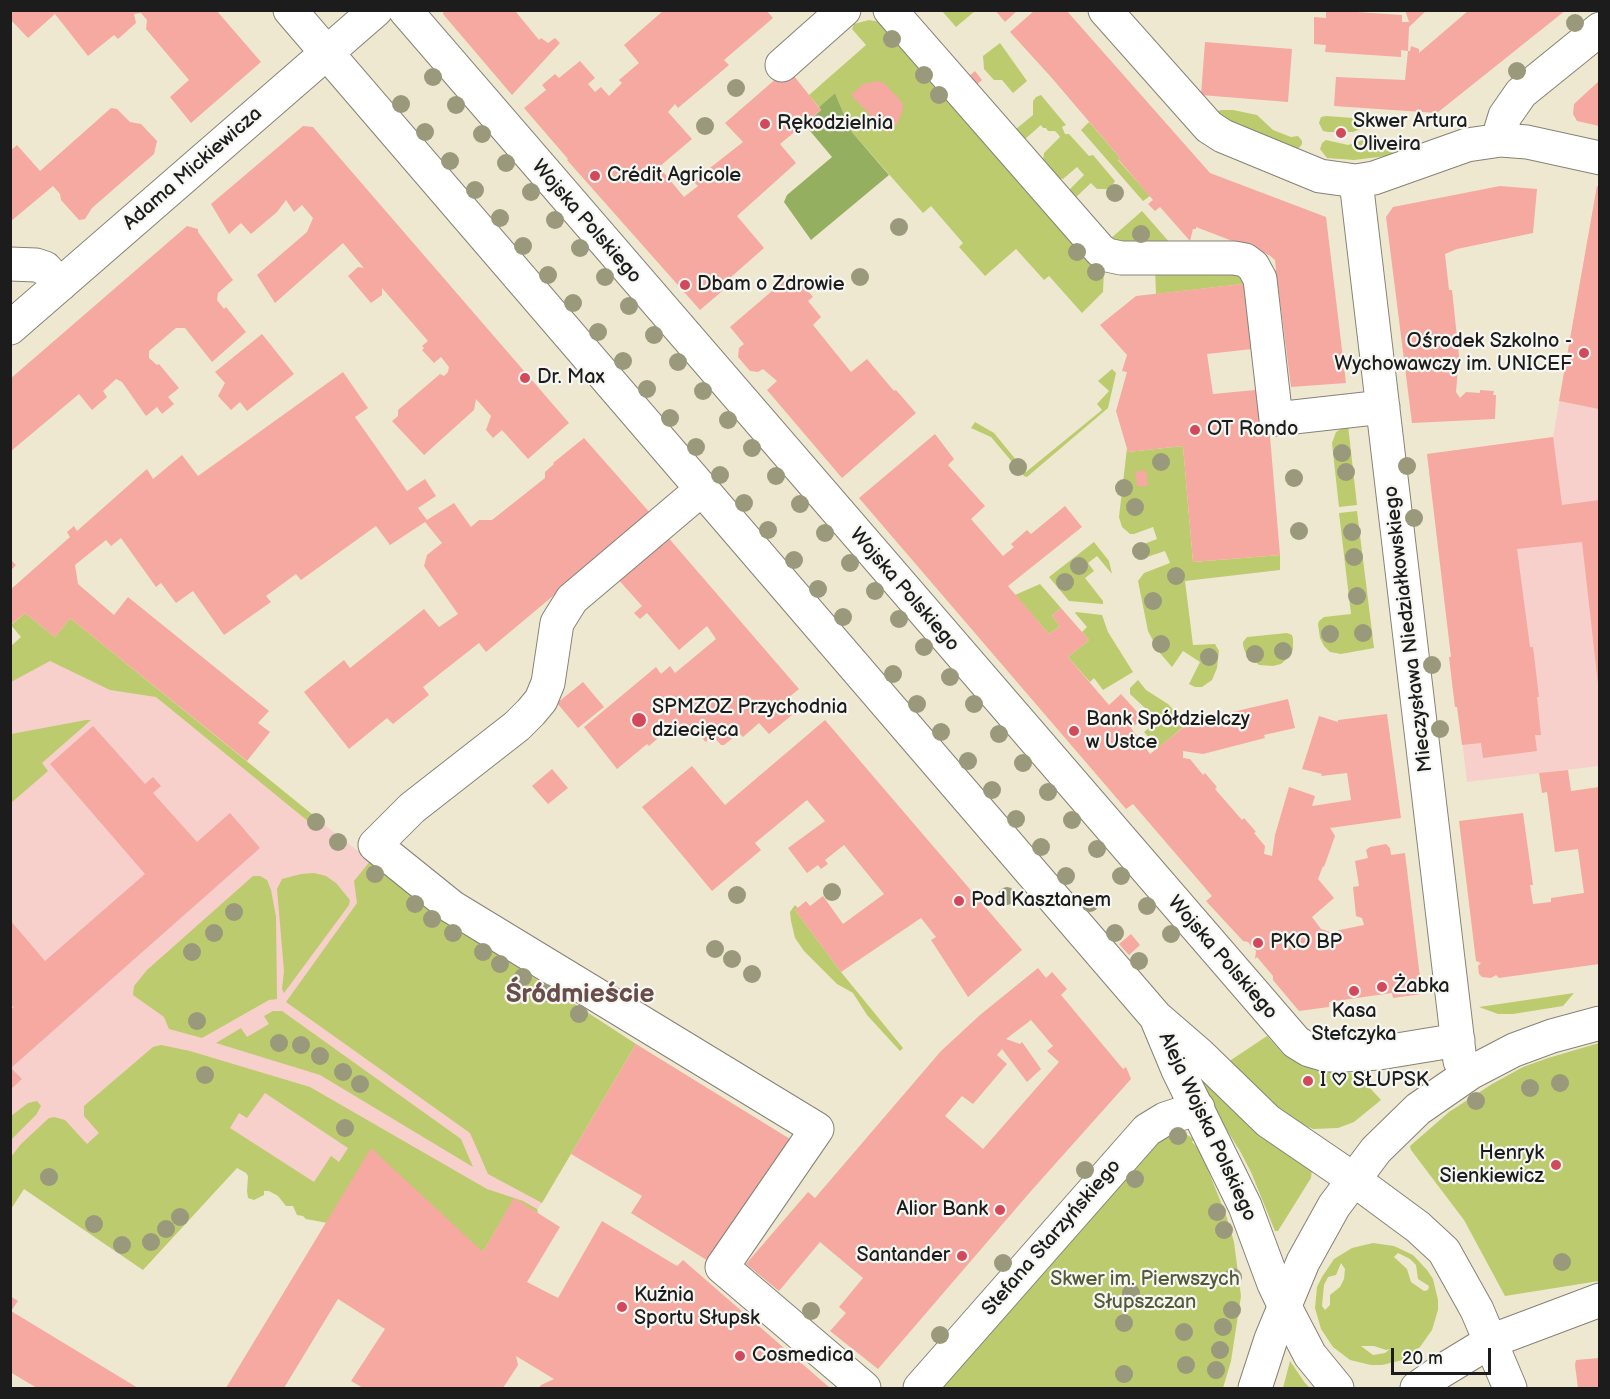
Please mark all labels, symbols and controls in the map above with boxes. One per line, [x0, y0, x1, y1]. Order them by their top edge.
street label: Adama Mickiewicza [119, 102, 267, 236]
place label: Skwer Artura Oliveira [1353, 110, 1468, 157]
place label: Rękodzielnia [777, 112, 893, 136]
marker: Rękodzielnia [758, 117, 772, 131]
marker: Skwer Artura Oliveira [1334, 126, 1348, 140]
street label: Wojska Polskiego [526, 155, 646, 289]
place label: Crédit Agricole [607, 164, 741, 188]
marker: Crédit Agricole [588, 169, 602, 183]
place label: Dbam o Zdrowie [697, 273, 845, 297]
marker: Dbam o Zdrowie [678, 278, 692, 292]
place label: Ośrodek Szkolno - Wychowawczy im. UNICEF [1334, 330, 1572, 377]
marker: Ośrodek Szkolno - Wychowawczy im. UNICEF [1577, 346, 1591, 360]
place label: Dr. Max [537, 366, 605, 390]
marker: Dr. Max [518, 371, 532, 385]
place label: OT Rondo [1207, 418, 1298, 442]
marker: OT Rondo [1188, 423, 1202, 437]
street label: Mieczysława Niedziałkowskiego [1380, 484, 1438, 774]
street label: Wojska Polskiego [844, 523, 964, 657]
place label: SPMZOZ Przychodnia dziecięca [652, 696, 848, 743]
place label: Bank Spółdzielczy w Ustce [1086, 708, 1250, 755]
marker: SPMZOZ Przychodnia dziecięca [630, 711, 648, 729]
marker: Bank Spółdzielczy w Ustce [1067, 724, 1081, 738]
place label: Pod Kasztanem [971, 889, 1111, 913]
street label: Wojska Polskiego [1162, 891, 1282, 1025]
marker: Pod Kasztanem [952, 894, 966, 908]
place label: PKO BP [1270, 931, 1342, 955]
marker: PKO BP [1251, 936, 1265, 950]
place label: Żabka [1394, 975, 1450, 999]
district label: Śródmieście [506, 979, 654, 1011]
marker: Żabka [1375, 980, 1389, 994]
marker: Kasa Stefczyka [1347, 984, 1361, 998]
place label: Kasa Stefczyka [1312, 1000, 1396, 1047]
street label: Aleja Wojska Polskiego [1153, 1029, 1261, 1225]
place label: I ♥ SŁUPSK [1320, 1069, 1429, 1093]
marker: I ♥ SŁUPSK [1301, 1074, 1315, 1088]
place label: Henryk Sienkiewicz [1439, 1142, 1544, 1189]
street label: Stefana Starzyńskiego [978, 1155, 1126, 1321]
marker: Henryk Sienkiewicz [1549, 1158, 1563, 1172]
place label: Alior Bank [897, 1198, 988, 1222]
marker: Alior Bank [993, 1203, 1007, 1217]
place label: Santander [857, 1244, 950, 1268]
marker: Santander [955, 1249, 969, 1263]
park label: Skwer im. Pierwszych Słupszczan [1050, 1268, 1240, 1315]
place label: Kuźnia Sportu Słupsk [634, 1284, 760, 1331]
marker: Kuźnia Sportu Słupsk [615, 1300, 629, 1314]
scale bar [1394, 1336, 1494, 1374]
place label: Cosmedica [752, 1344, 854, 1368]
text: 20 m [1402, 1348, 1443, 1369]
marker: Cosmedica [733, 1349, 747, 1363]

